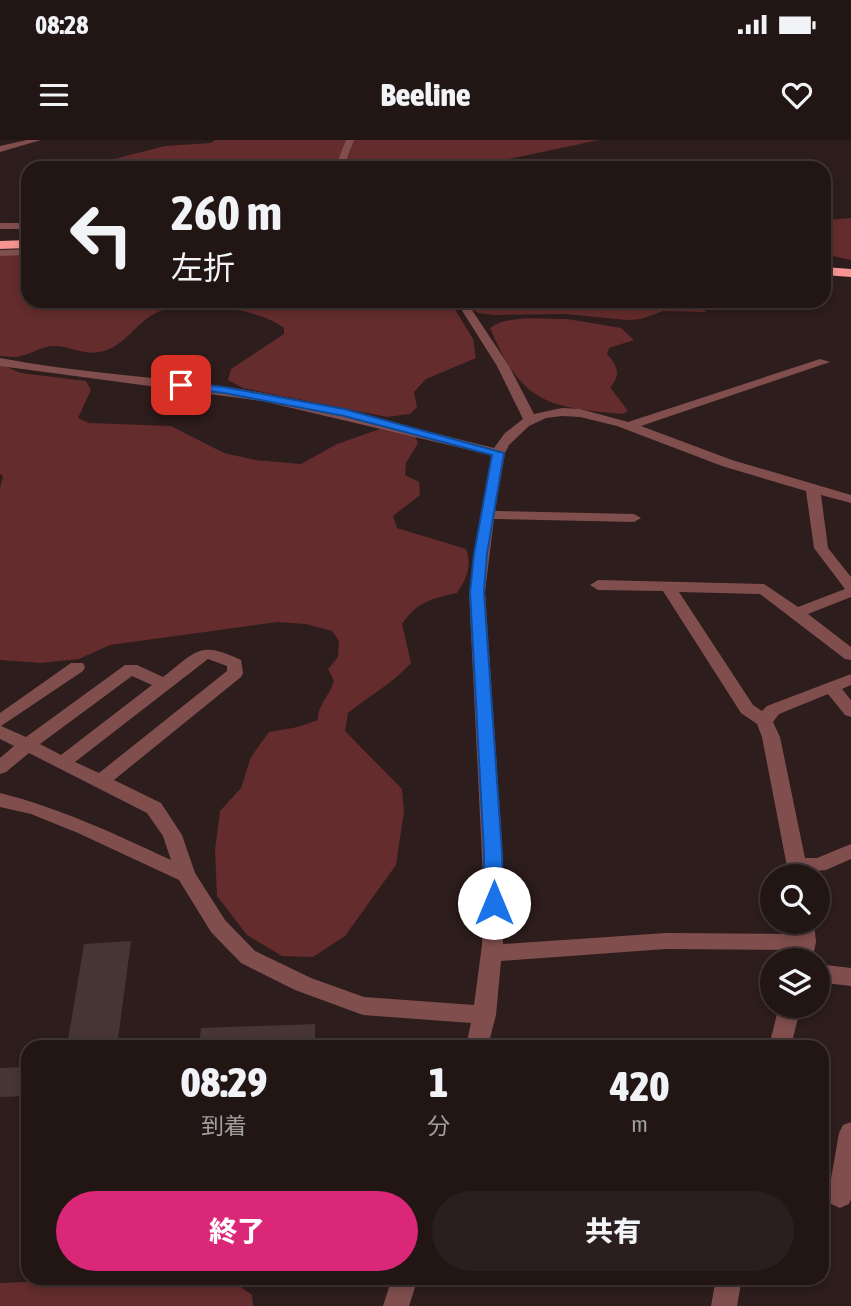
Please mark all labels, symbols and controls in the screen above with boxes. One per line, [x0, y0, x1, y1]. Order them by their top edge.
text: 08:28 [35, 10, 89, 40]
icon: menu [35, 76, 73, 114]
text: Beeline [381, 76, 470, 113]
icon: heart [778, 76, 816, 114]
text: 260 m [171, 184, 282, 240]
icon: left [56, 189, 147, 280]
text: 左折 [171, 249, 235, 286]
pin [151, 355, 211, 415]
icon: arrive [162, 366, 200, 404]
map controls [760, 864, 830, 1018]
button: search [760, 864, 830, 934]
position arrow [457, 866, 531, 940]
button: layers [760, 948, 830, 1018]
text: 08:29 [181, 1058, 267, 1106]
text: 1 [429, 1058, 448, 1106]
text: 420 [610, 1062, 669, 1110]
text: m [631, 1111, 648, 1137]
text: 到着 [201, 1113, 247, 1139]
text: 分 [427, 1113, 450, 1139]
button: 終了 [56, 1191, 418, 1271]
button: 共有 [432, 1191, 794, 1271]

